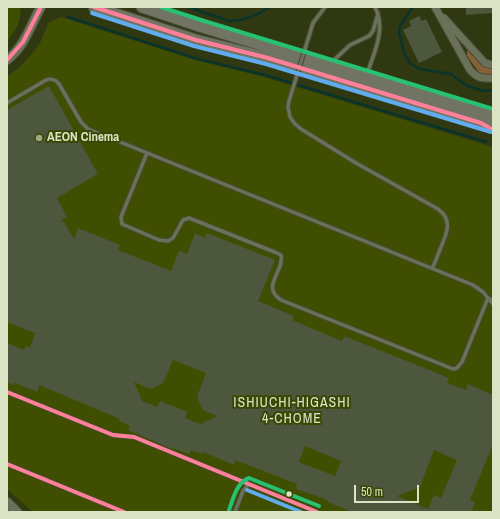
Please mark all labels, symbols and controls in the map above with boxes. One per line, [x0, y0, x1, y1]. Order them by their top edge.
place label: AEON Cinema [47, 130, 119, 146]
marker: AEON Cinema [34, 133, 44, 143]
district label: ISHIUCHI-HIGASHI 4-CHOME [233, 395, 351, 428]
scale bar [356, 477, 421, 503]
text: 50 m [361, 484, 383, 500]
unlabelled marker [284, 489, 294, 499]

